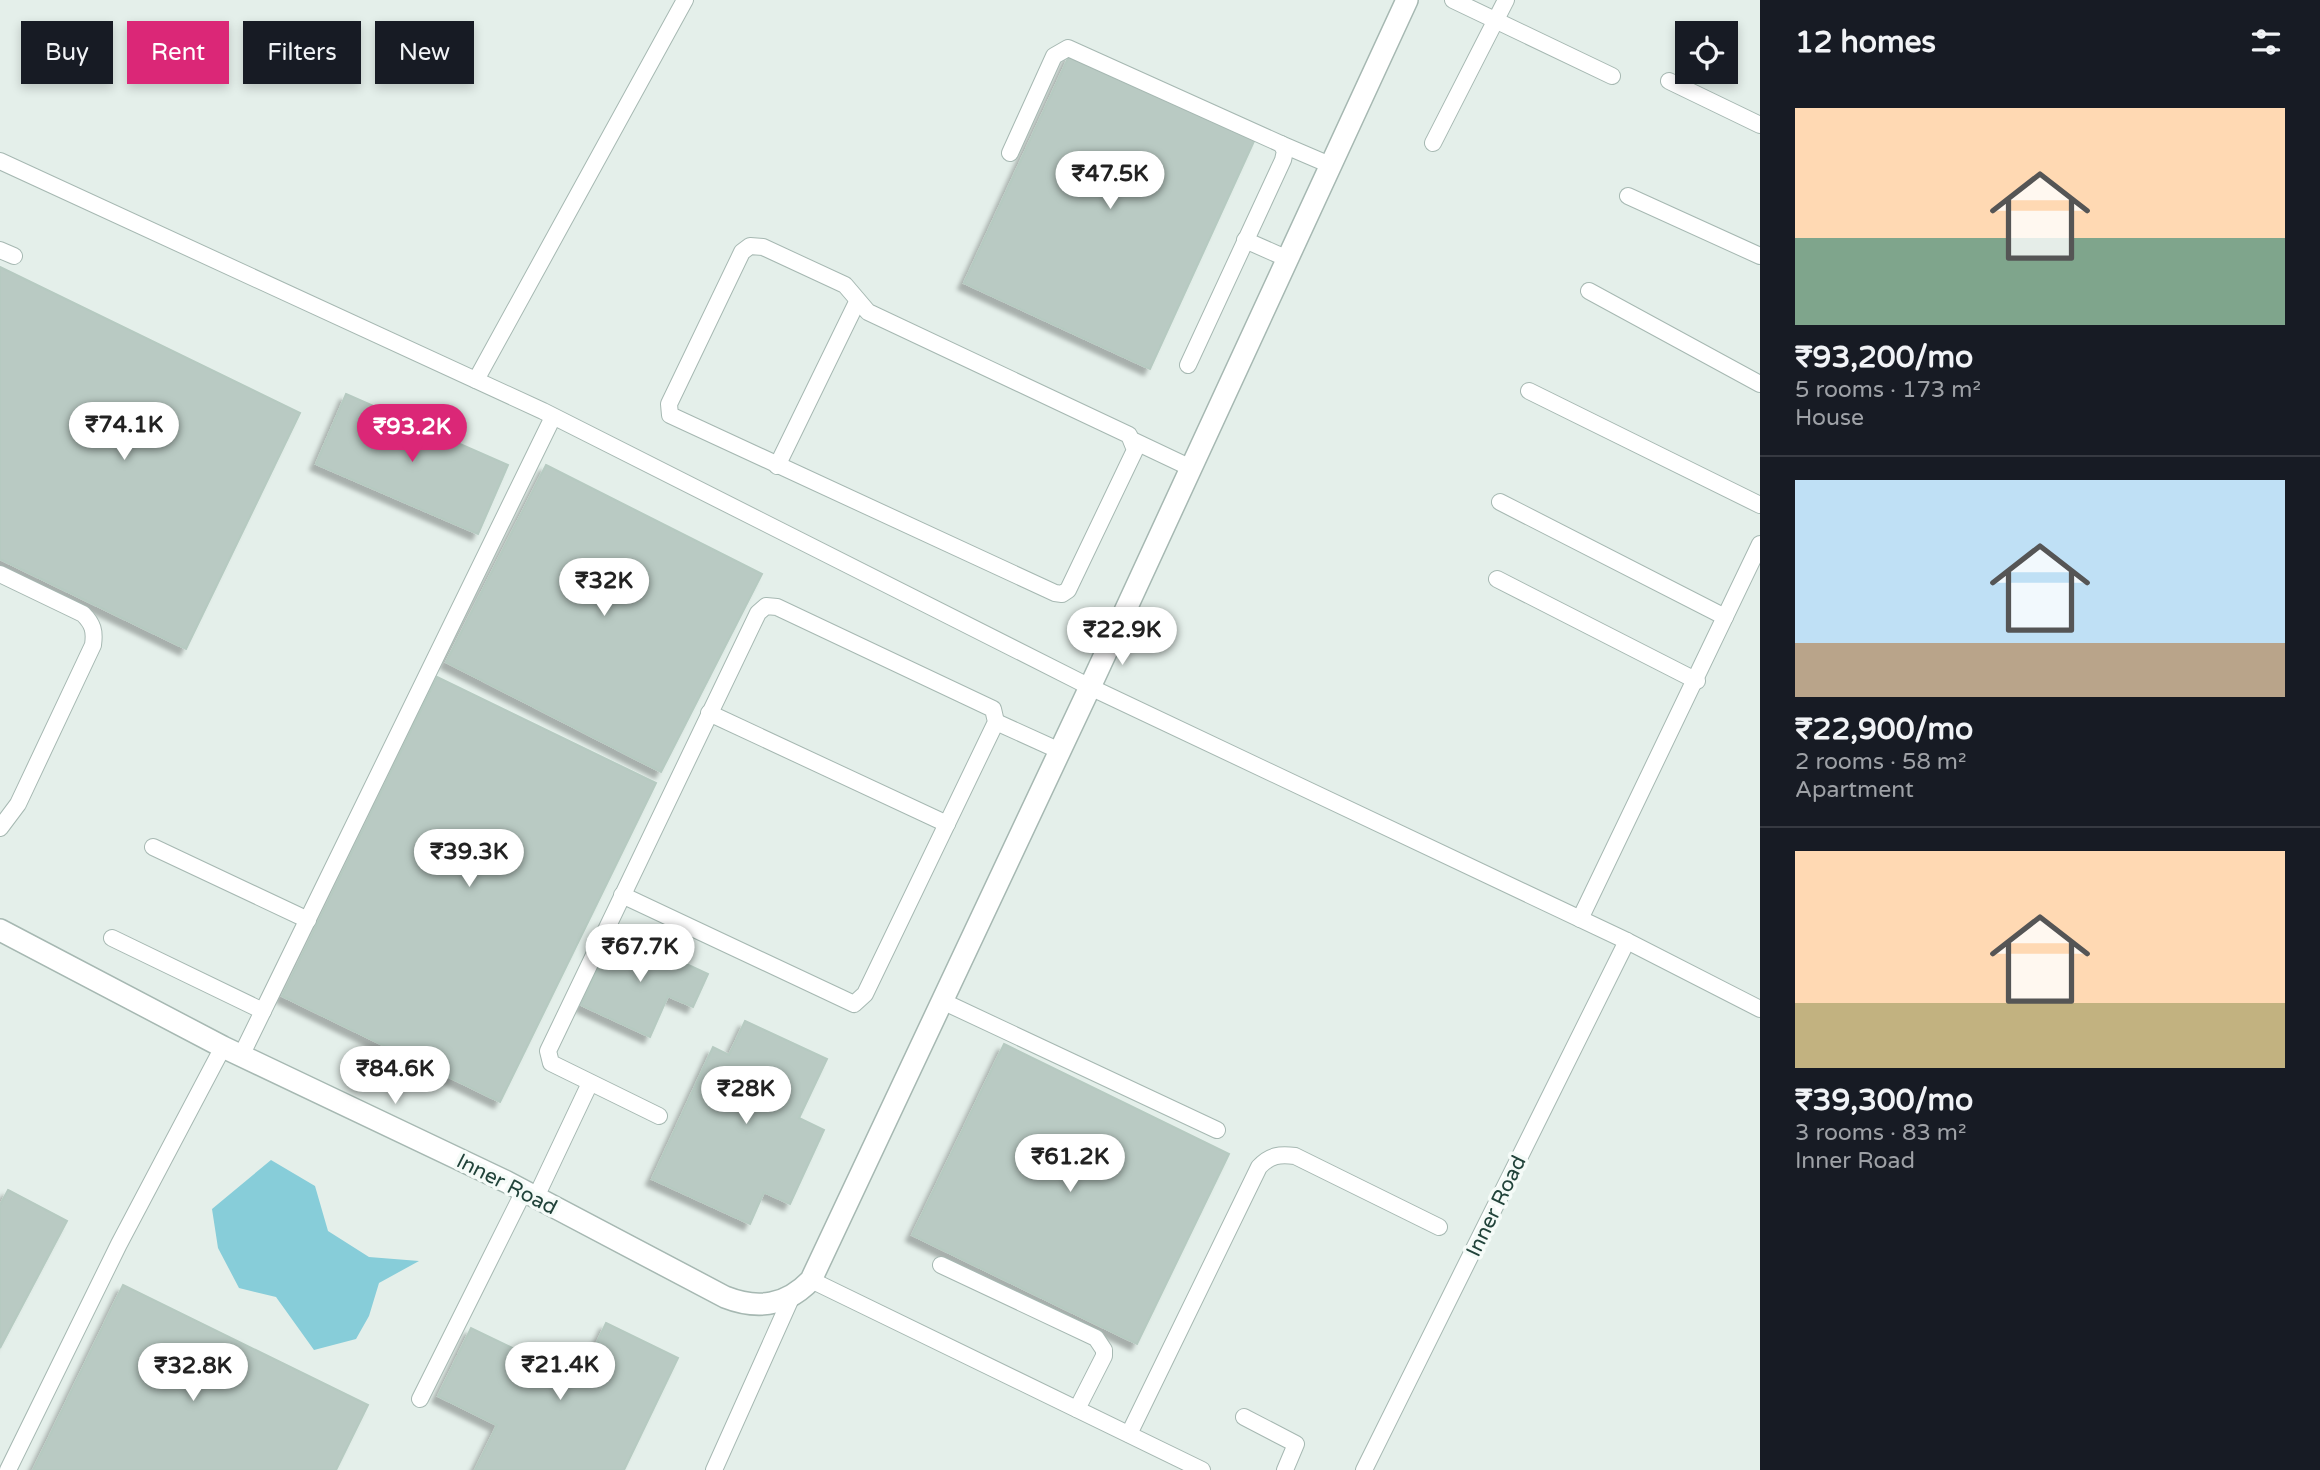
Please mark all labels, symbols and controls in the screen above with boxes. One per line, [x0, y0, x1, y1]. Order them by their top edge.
chip: Buy [21, 21, 113, 84]
chip: Rent [127, 21, 229, 84]
chip: Filters [243, 21, 361, 84]
chip: New [375, 21, 474, 84]
map controls [1675, 21, 1738, 84]
button: locate [1675, 21, 1738, 84]
icon: filters [2247, 23, 2285, 61]
text: 12 homes [1795, 24, 1936, 61]
pin: ₹47.5K [1053, 152, 1167, 211]
icon: home [1977, 153, 2103, 279]
text: ₹47.5K [1071, 160, 1149, 188]
text: ₹93,200/mo [1795, 339, 1973, 376]
text: 5 rooms · 173 m² [1795, 376, 1981, 404]
pin: ₹74.1K [67, 402, 181, 462]
text: House [1795, 404, 1864, 432]
pin: ₹93.2K [355, 405, 469, 464]
text: ₹74.1K [85, 411, 163, 439]
text: ₹93.2K [373, 413, 451, 441]
icon: home [1977, 525, 2103, 651]
pin: ₹32K [563, 558, 645, 618]
text: ₹32K [575, 567, 633, 595]
pin: ₹22.9K [1065, 608, 1179, 667]
text: ₹22.9K [1083, 616, 1161, 644]
text: ₹22,900/mo [1795, 711, 1973, 748]
text: 2 rooms · 58 m² [1795, 748, 1966, 776]
text: Apartment [1795, 776, 1914, 804]
pin: ₹39.3K [412, 830, 526, 889]
text: ₹39.3K [430, 838, 508, 866]
icon: home [1977, 896, 2103, 1022]
pin: ₹67.7K [583, 925, 697, 984]
text: ₹67.7K [602, 933, 678, 961]
pin: ₹84.6K [338, 1046, 452, 1106]
text: ₹84.6K [356, 1055, 434, 1083]
pin: ₹28K [705, 1066, 787, 1126]
text: ₹28K [717, 1075, 775, 1103]
text: ₹39,300/mo [1795, 1082, 1973, 1119]
text: 3 rooms · 83 m² [1795, 1119, 1966, 1147]
pin: ₹61.2K [1013, 1134, 1127, 1194]
text: ₹61.2K [1031, 1143, 1109, 1171]
text: Inner Road [1795, 1147, 1915, 1175]
street label: Inner Road [452, 1148, 561, 1220]
street label: Inner Road [1461, 1152, 1532, 1261]
pin: ₹21.4K [503, 1342, 617, 1402]
pin: ₹32.8K [136, 1344, 250, 1403]
text: ₹21.4K [521, 1351, 599, 1379]
text: ₹32.8K [154, 1352, 232, 1380]

